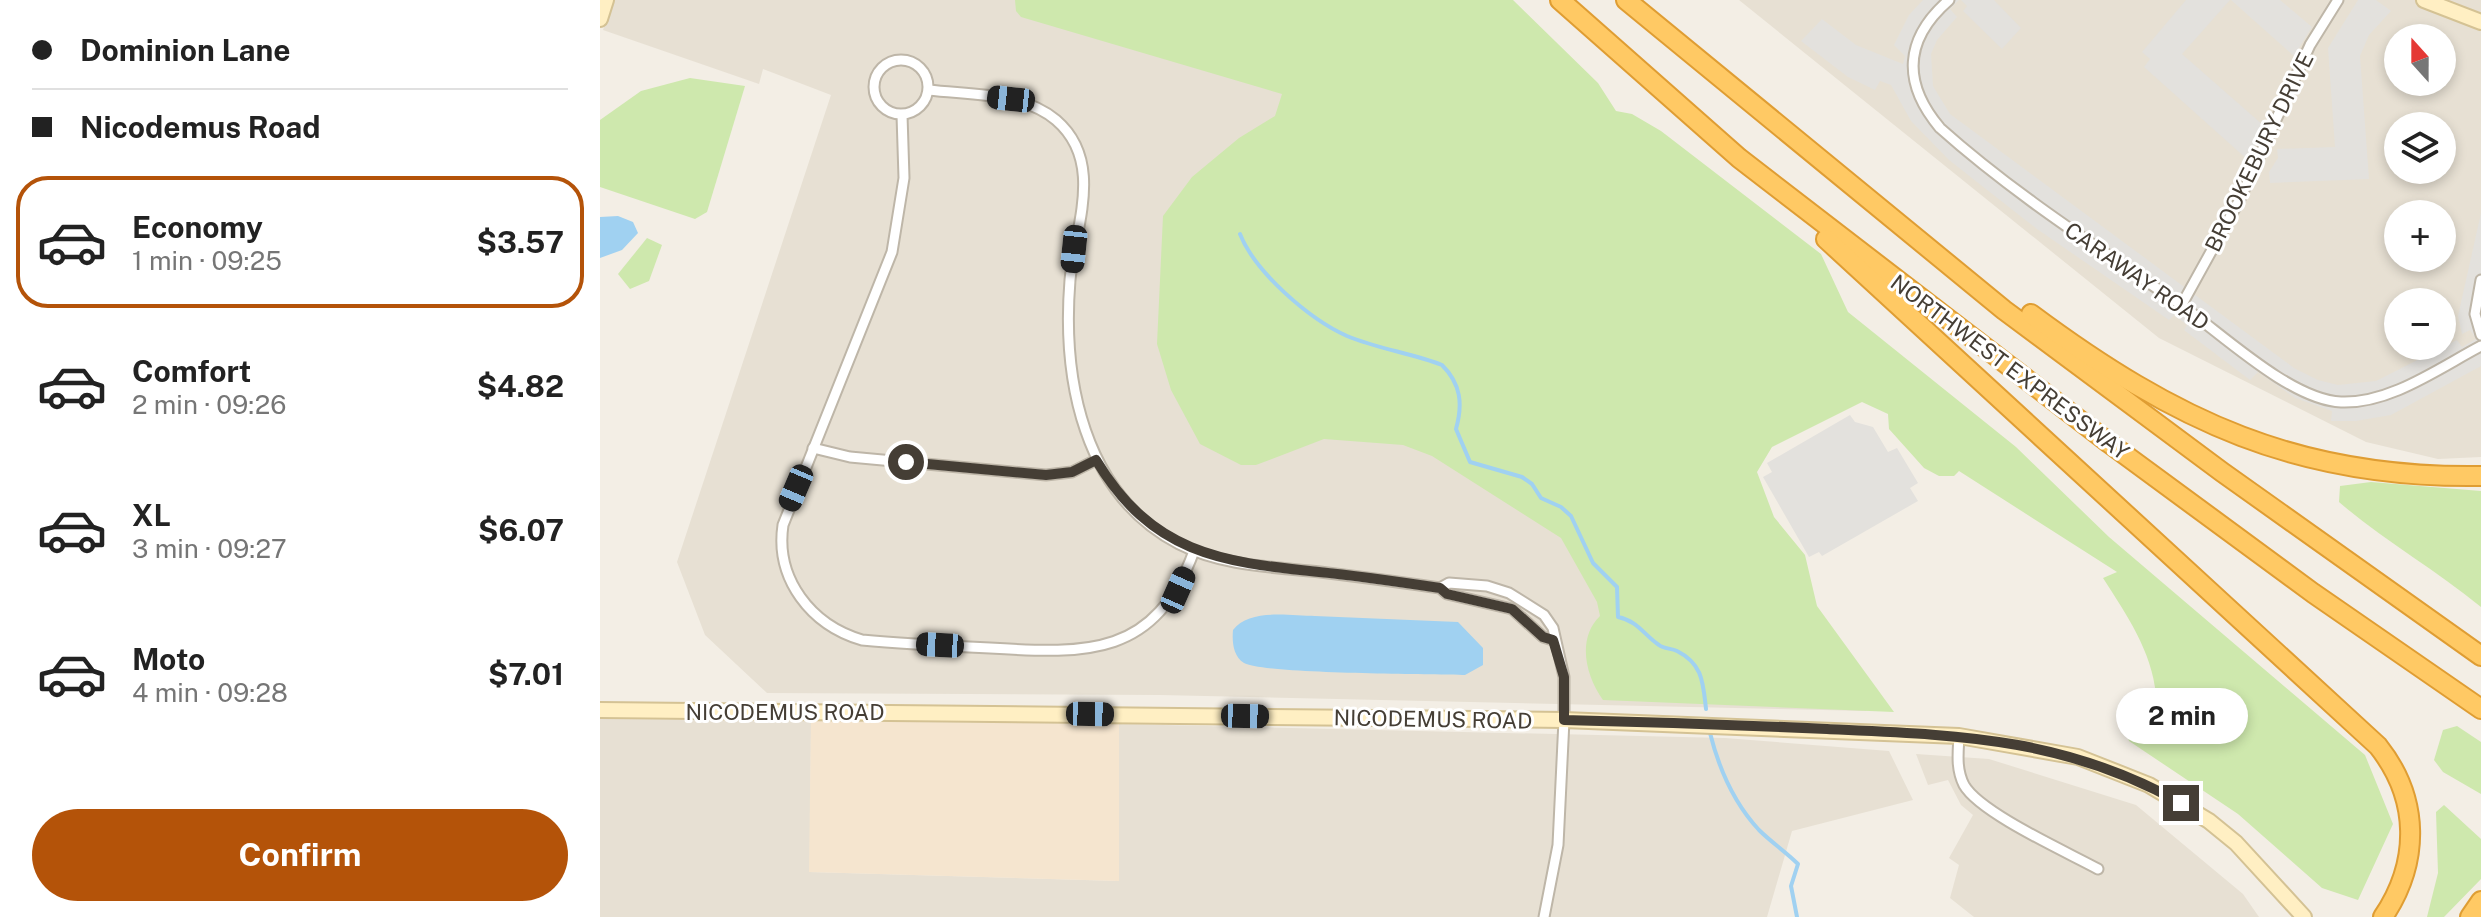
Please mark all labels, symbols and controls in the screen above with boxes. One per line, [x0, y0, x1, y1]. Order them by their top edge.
north arrow [2384, 24, 2456, 96]
map controls [2384, 24, 2456, 360]
text: Dominion Lane [80, 32, 291, 68]
street label: BROOKEBURY DRIVE [2199, 48, 2319, 256]
car [986, 85, 1036, 113]
text: Nicodemus Road [80, 109, 320, 145]
button: layers [2384, 112, 2456, 184]
button: + [2384, 200, 2456, 272]
icon: car [36, 206, 108, 278]
text: Economy [132, 209, 263, 245]
street label: CARAWAY ROAD [2060, 216, 2214, 336]
text: $3.57 [477, 224, 564, 260]
car [1060, 224, 1088, 274]
text: 1 min · 09:25 [132, 245, 282, 276]
street label: NORTHWEST EXPRESSWAY [1886, 269, 2135, 466]
button: − [2384, 288, 2456, 360]
icon: car [36, 350, 108, 422]
text: Comfort [132, 353, 251, 389]
text: $4.82 [477, 368, 564, 404]
text: 2 min · 09:26 [132, 389, 286, 420]
route start [888, 444, 924, 480]
car [776, 461, 816, 515]
icon: car [36, 494, 108, 566]
text: XL [132, 497, 171, 533]
text: $6.07 [478, 512, 564, 548]
text: 3 min · 09:27 [132, 533, 287, 564]
car [1157, 563, 1199, 617]
car [915, 632, 965, 658]
icon: car [36, 638, 108, 710]
text: Moto [132, 641, 205, 677]
text: $7.01 [488, 656, 564, 692]
text: 4 min · 09:28 [132, 677, 288, 708]
callout: 2 min [2115, 687, 2247, 743]
street label: NICODEMUS ROAD [686, 699, 884, 725]
text: 2 min [2148, 700, 2216, 731]
car [1066, 702, 1114, 726]
car [1221, 704, 1269, 728]
street label: NICODEMUS ROAD [1333, 704, 1533, 734]
route end [2163, 785, 2199, 821]
button: Confirm [32, 809, 568, 901]

